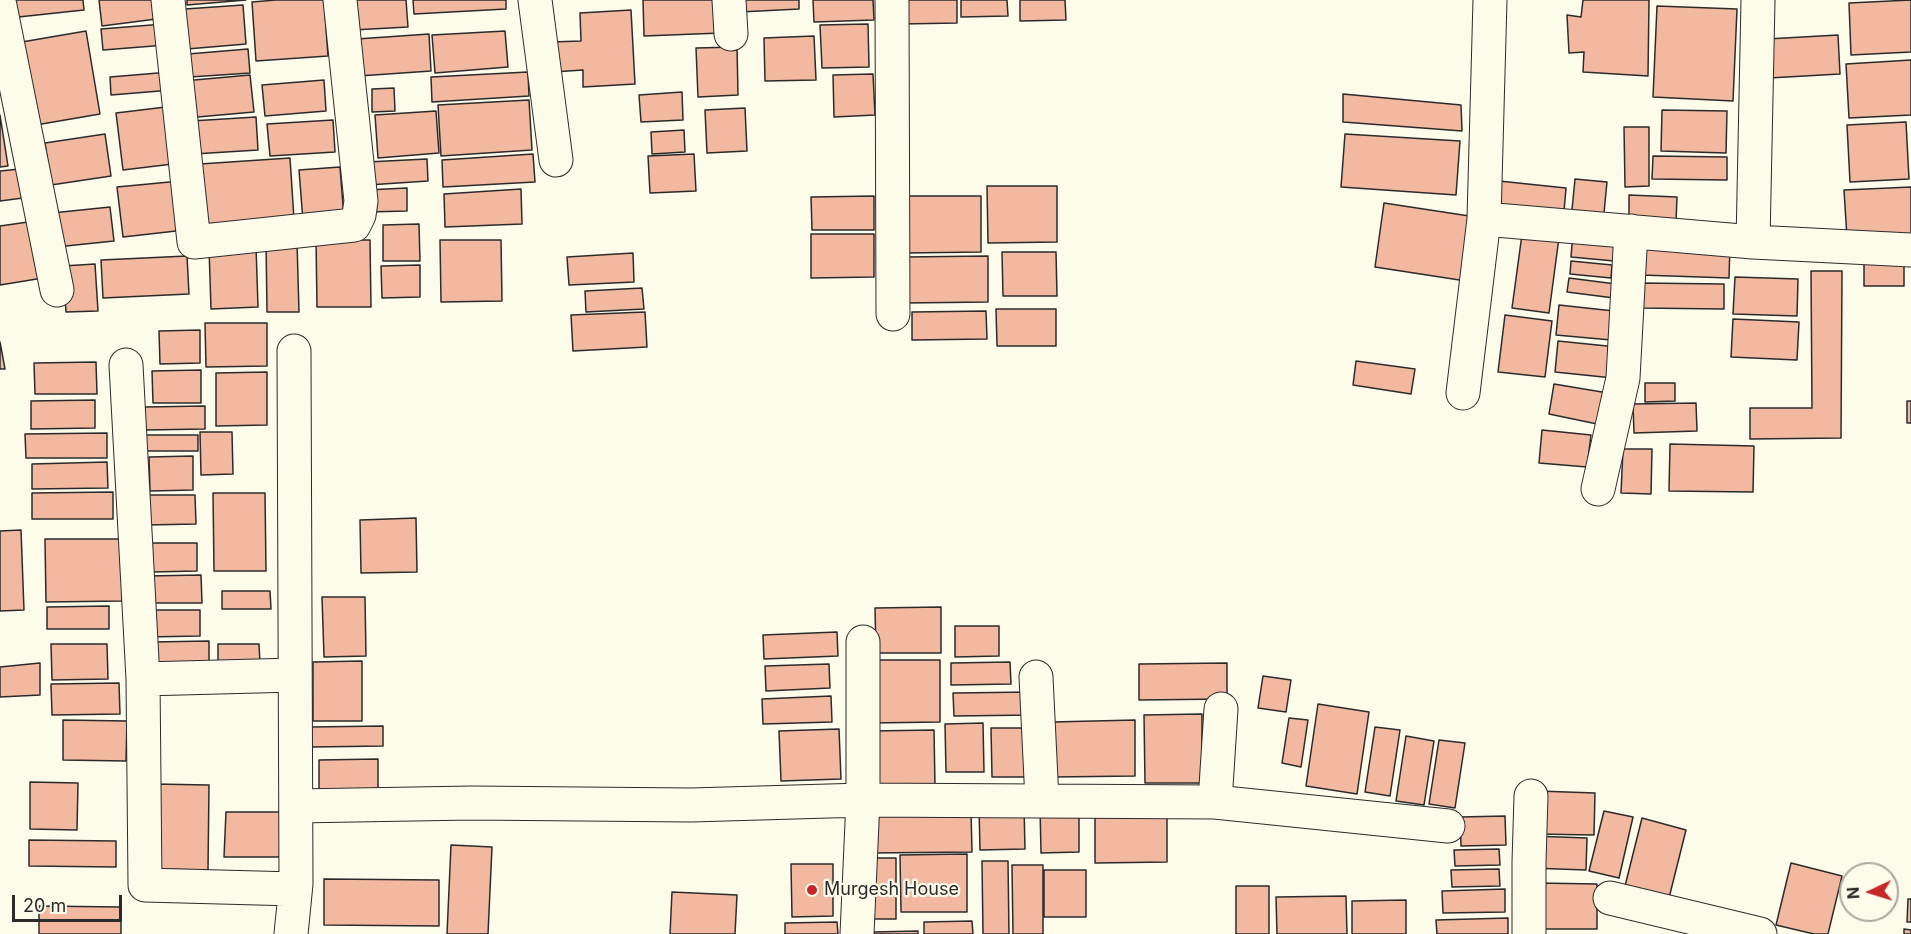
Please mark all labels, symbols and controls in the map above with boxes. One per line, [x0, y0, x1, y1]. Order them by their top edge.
north arrow [1839, 862, 1899, 922]
place label: Murgesh House [824, 879, 959, 901]
scale bar [15, 883, 124, 921]
marker: Murgesh House [805, 883, 819, 897]
text: N [1843, 886, 1863, 900]
text: 20 m [23, 895, 66, 916]

